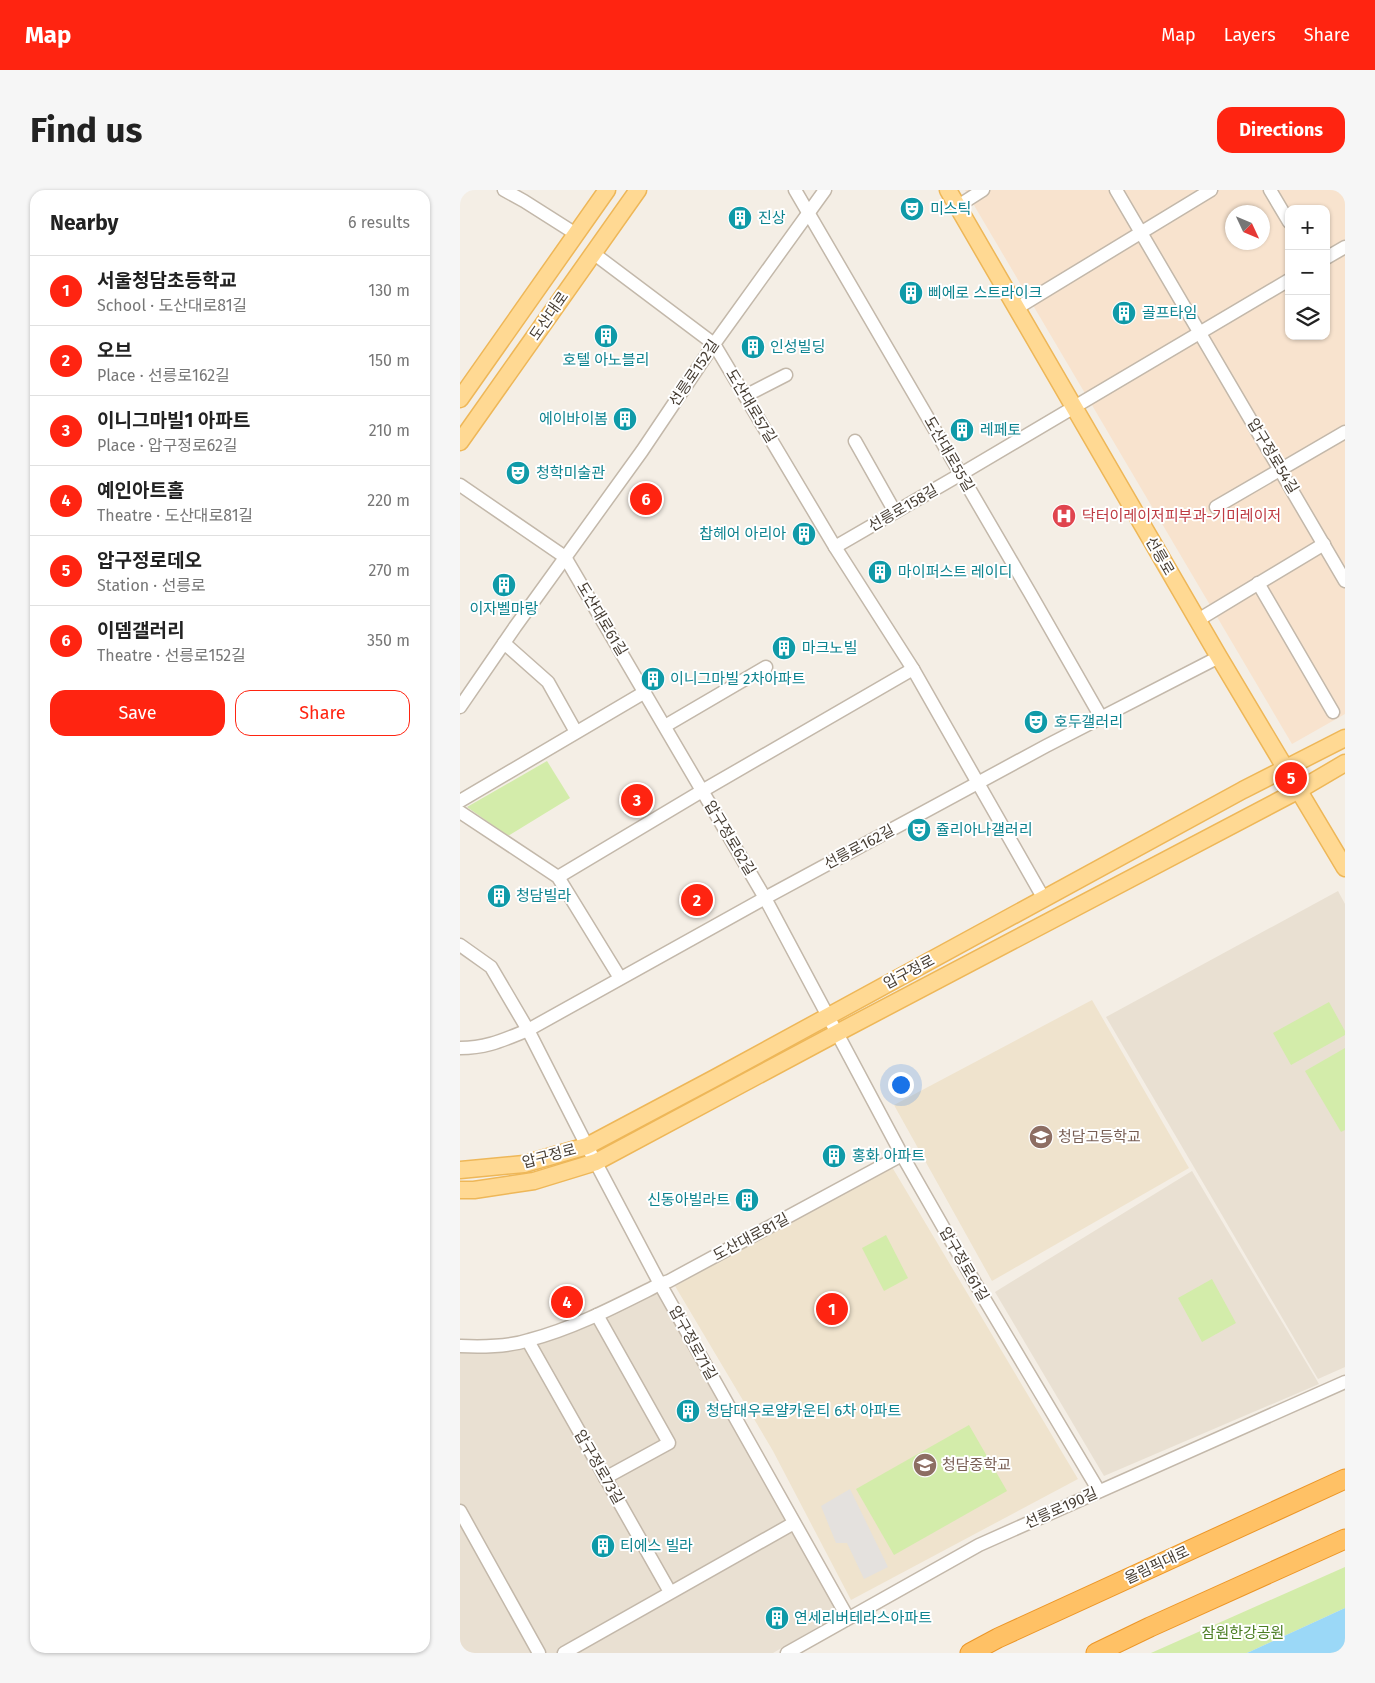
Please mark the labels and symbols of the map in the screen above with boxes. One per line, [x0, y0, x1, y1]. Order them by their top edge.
theatre icon: 미스틱 [899, 196, 925, 222]
place label: 미스틱 [930, 200, 971, 218]
building icon: 진상 [727, 205, 753, 231]
north arrow [1225, 205, 1270, 250]
place label: 진상 [758, 209, 786, 227]
building icon: 삐에로 스트라이크 [898, 280, 924, 306]
place label: 삐에로 스트라이크 [928, 284, 1042, 302]
street label: 도산대로 [526, 288, 572, 344]
building icon: 골프타임 [1111, 300, 1137, 326]
place label: 골프타임 [1142, 304, 1197, 322]
building icon: 호텔 아노블리 [593, 323, 619, 349]
building icon: 인성빌딩 [740, 334, 766, 360]
street label: 선릉로152길 [665, 336, 723, 410]
place label: 인성빌딩 [770, 338, 825, 356]
place label: 호텔 아노블리 [563, 351, 649, 369]
street label: 도산대로57길 [722, 366, 780, 446]
building icon: 에이바이봄 [612, 406, 638, 432]
place label: 에이바이봄 [539, 410, 608, 428]
street label: 도산대로55길 [920, 413, 978, 495]
street label: 압구정로54길 [1244, 415, 1302, 497]
building icon: 레페토 [949, 417, 975, 443]
place label: 레페토 [980, 421, 1021, 439]
theatre icon: 청학미술관 [505, 460, 531, 486]
place label: 청학미술관 [536, 464, 605, 482]
pin: 6 [630, 480, 662, 518]
street label: 선릉로158길 [865, 481, 941, 535]
hospital icon: 닥터이레이저피부과-기미레이저 [1051, 503, 1077, 529]
place label: 닥터이레이저피부과-기미레이저 [1082, 507, 1281, 525]
building icon: 찹헤어 아리아 [791, 521, 817, 547]
place label: 찹헤어 아리아 [699, 525, 786, 543]
street label: 선릉로 [1142, 534, 1178, 578]
building icon: 마이퍼스트 레이디 [867, 559, 893, 585]
place label: 마이퍼스트 레이디 [898, 563, 1012, 581]
building icon: 이자벨마랑 [491, 572, 517, 598]
street label: 도산대로61길 [573, 579, 631, 659]
place label: 이자벨마랑 [469, 600, 539, 618]
building icon: 마크노빌 [771, 635, 797, 661]
place label: 마크노빌 [802, 639, 857, 657]
building icon: 이니그마빌 2차아파트 [640, 666, 666, 692]
place label: 이니그마빌 2차아파트 [670, 670, 806, 688]
theatre icon: 호두갤러리 [1023, 709, 1049, 735]
place label: 호두갤러리 [1054, 713, 1123, 731]
pin: 5 [1275, 759, 1307, 797]
pin: 3 [621, 781, 653, 819]
street label: 압구정로62길 [701, 797, 759, 879]
theatre icon: 쥴리아나갤러리 [906, 817, 932, 843]
street label: 선릉로162길 [821, 821, 897, 873]
place label: 쥴리아나갤러리 [936, 821, 1033, 839]
pin: 2 [681, 881, 713, 919]
building icon: 청담빌라 [486, 883, 512, 909]
place label: 청담빌라 [516, 887, 571, 905]
street label: 압구정로 [880, 951, 938, 993]
your location [888, 1072, 914, 1098]
school or university icon: 청담고등학교 [1028, 1124, 1054, 1150]
place label: 청담고등학교 [1058, 1128, 1141, 1146]
street label: 압구정로 [520, 1140, 578, 1172]
building icon: 홍화 아파트 [821, 1143, 847, 1169]
place label: 홍화 아파트 [852, 1147, 925, 1165]
building icon: 신동아빌라트 [734, 1187, 760, 1213]
place label: 신동아빌라트 [647, 1191, 730, 1209]
street label: 도산대로81길 [710, 1209, 792, 1265]
street label: 압구정로61길 [936, 1224, 992, 1304]
pin: 4 [551, 1283, 583, 1321]
pin: 1 [816, 1290, 848, 1328]
street label: 압구정로71길 [665, 1303, 721, 1383]
building icon: 청담대우로얄카운티 6차 아파트 [675, 1398, 701, 1424]
place label: 청담대우로얄카운티 6차 아파트 [706, 1402, 902, 1420]
street label: 압구정로73길 [570, 1427, 628, 1507]
school or university icon: 청담중학교 [912, 1452, 938, 1478]
place label: 청담중학교 [942, 1456, 1011, 1474]
street label: 선릉로190길 [1022, 1484, 1100, 1532]
building icon: 티에스 빌라 [590, 1533, 616, 1559]
place label: 티에스 빌라 [620, 1537, 693, 1555]
street label: 올림픽대로 [1122, 1542, 1192, 1588]
building icon: 연세리버테라스아파트 [764, 1605, 790, 1631]
place label: 연세리버테라스아파트 [794, 1609, 932, 1627]
park label: 잠원한강공원 [1202, 1624, 1284, 1642]

